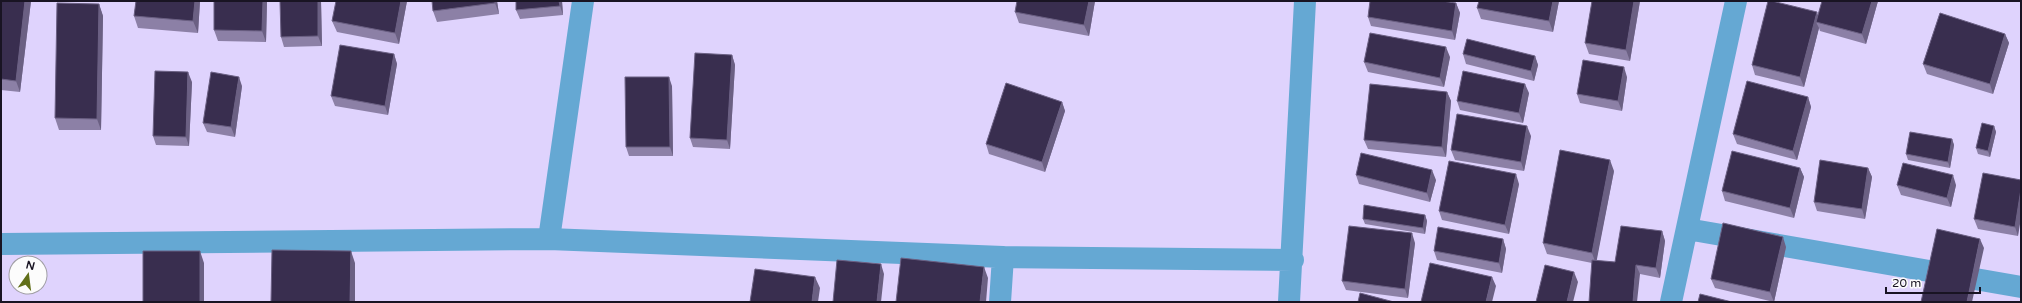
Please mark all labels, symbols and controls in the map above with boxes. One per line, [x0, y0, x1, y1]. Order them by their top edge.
north arrow [8, 255, 48, 295]
text: N [24, 258, 36, 273]
scale bar [1886, 269, 1980, 295]
text: 20 m [1892, 276, 1921, 290]

